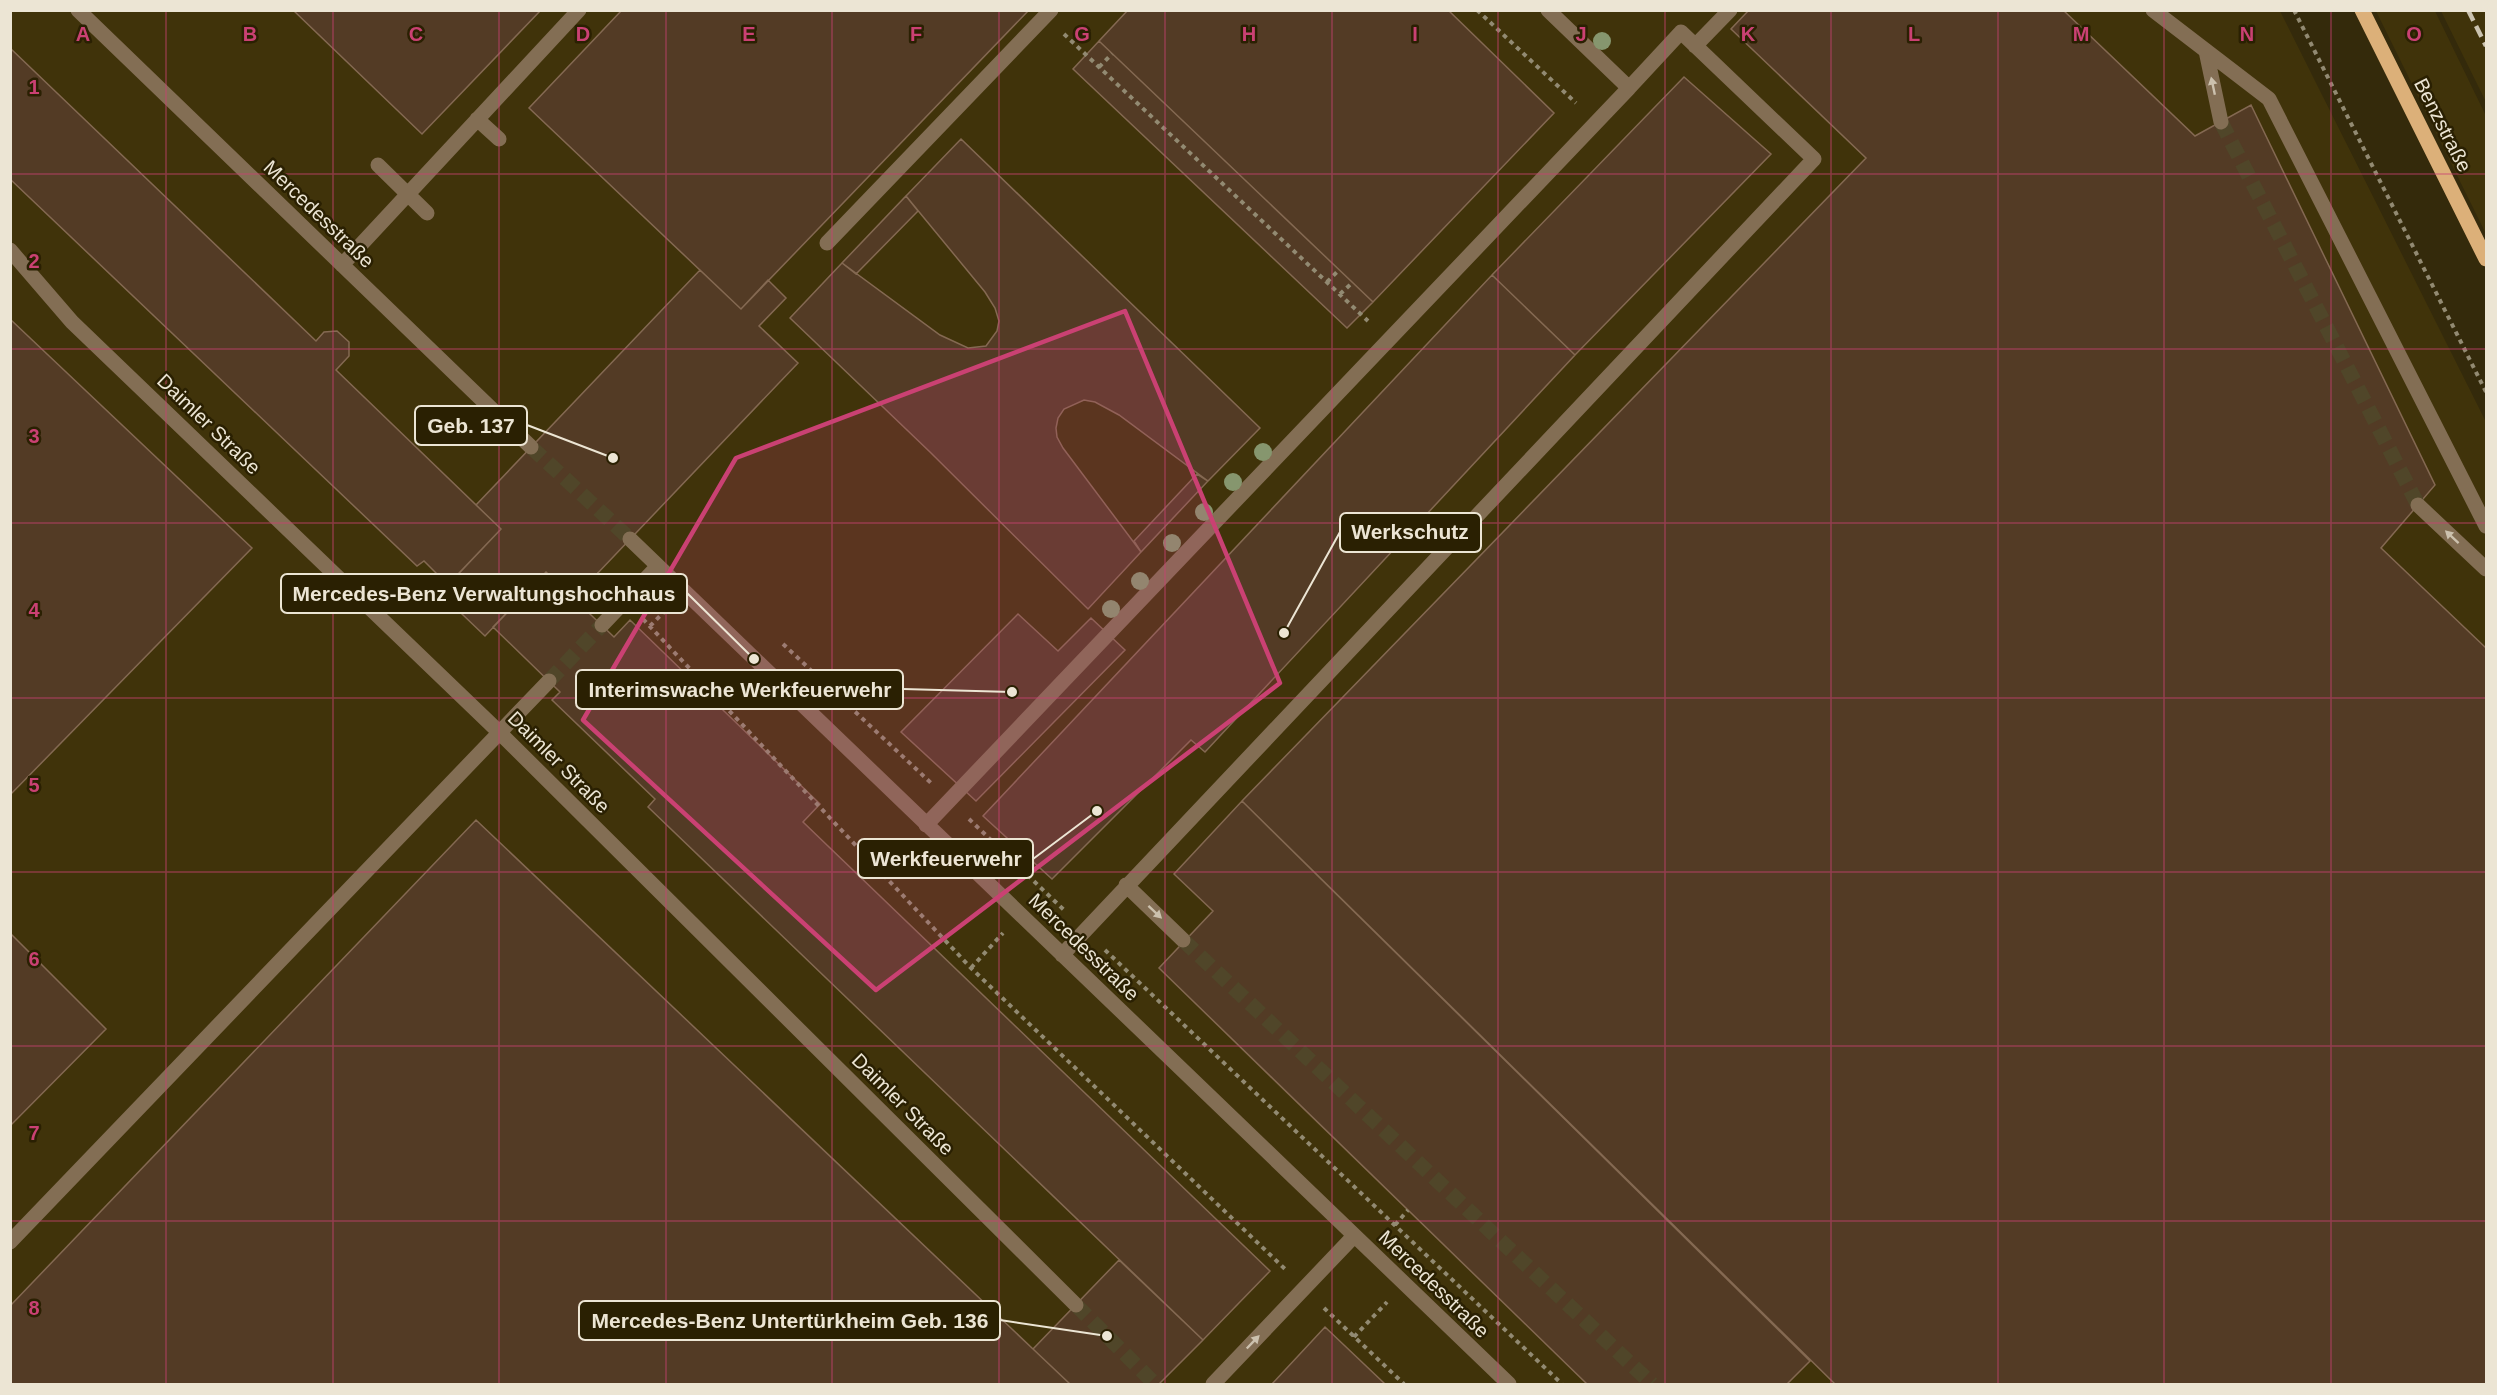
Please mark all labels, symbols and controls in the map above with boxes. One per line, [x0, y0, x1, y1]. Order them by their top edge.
text: A [76, 23, 90, 45]
text: B [243, 23, 257, 45]
text: C [409, 23, 423, 45]
text: D [576, 23, 590, 45]
text: E [742, 23, 756, 45]
text: F [910, 23, 922, 45]
text: G [1074, 23, 1090, 45]
text: H [1242, 23, 1256, 45]
text: I [1412, 23, 1418, 45]
text: J [1575, 23, 1587, 45]
text: K [1741, 23, 1756, 45]
text: L [1908, 23, 1920, 45]
text: M [2073, 23, 2089, 45]
text: N [2240, 23, 2254, 45]
text: O [2406, 23, 2422, 45]
street label: Benzstraße [2410, 74, 2476, 176]
text: 1 [28, 76, 40, 98]
one-way arrow [2208, 77, 2218, 96]
street label: Mercedesstraße [259, 156, 379, 272]
text: 2 [28, 250, 40, 272]
street label: Daimler Straße [153, 369, 265, 479]
callout: Geb. 137 [415, 406, 527, 445]
text: Geb. 137 [427, 414, 515, 437]
text: 3 [28, 425, 40, 447]
callout: Werkschutz [1340, 513, 1481, 552]
text: Werkschutz [1351, 520, 1469, 543]
one-way arrow [2445, 531, 2460, 544]
callout: Mercedes-Benz Verwaltungshochhaus [281, 574, 687, 613]
text: Mercedes-Benz Verwaltungshochhaus [293, 582, 675, 605]
text: 4 [28, 599, 40, 621]
callout: Interimswache Werkfeuerwehr [576, 670, 903, 709]
text: Interimswache Werkfeuerwehr [588, 678, 892, 701]
street label: Daimler Straße [504, 707, 614, 817]
text: 5 [28, 774, 40, 796]
callout: Werkfeuerwehr [858, 839, 1033, 878]
text: Werkfeuerwehr [870, 847, 1022, 870]
street label: Mercedesstraße [1024, 889, 1144, 1005]
one-way arrow [1147, 905, 1161, 919]
text: 6 [28, 948, 40, 970]
street label: Daimler Straße [848, 1049, 958, 1159]
text: 7 [28, 1122, 40, 1144]
street label: Mercedesstraße [1374, 1226, 1494, 1342]
text: 8 [28, 1297, 40, 1319]
callout: Mercedes-Benz Untertürkheim Geb. 136 [579, 1301, 1000, 1340]
text: Mercedes-Benz Untertürkheim Geb. 136 [592, 1309, 988, 1332]
one-way arrow [1246, 1335, 1259, 1350]

